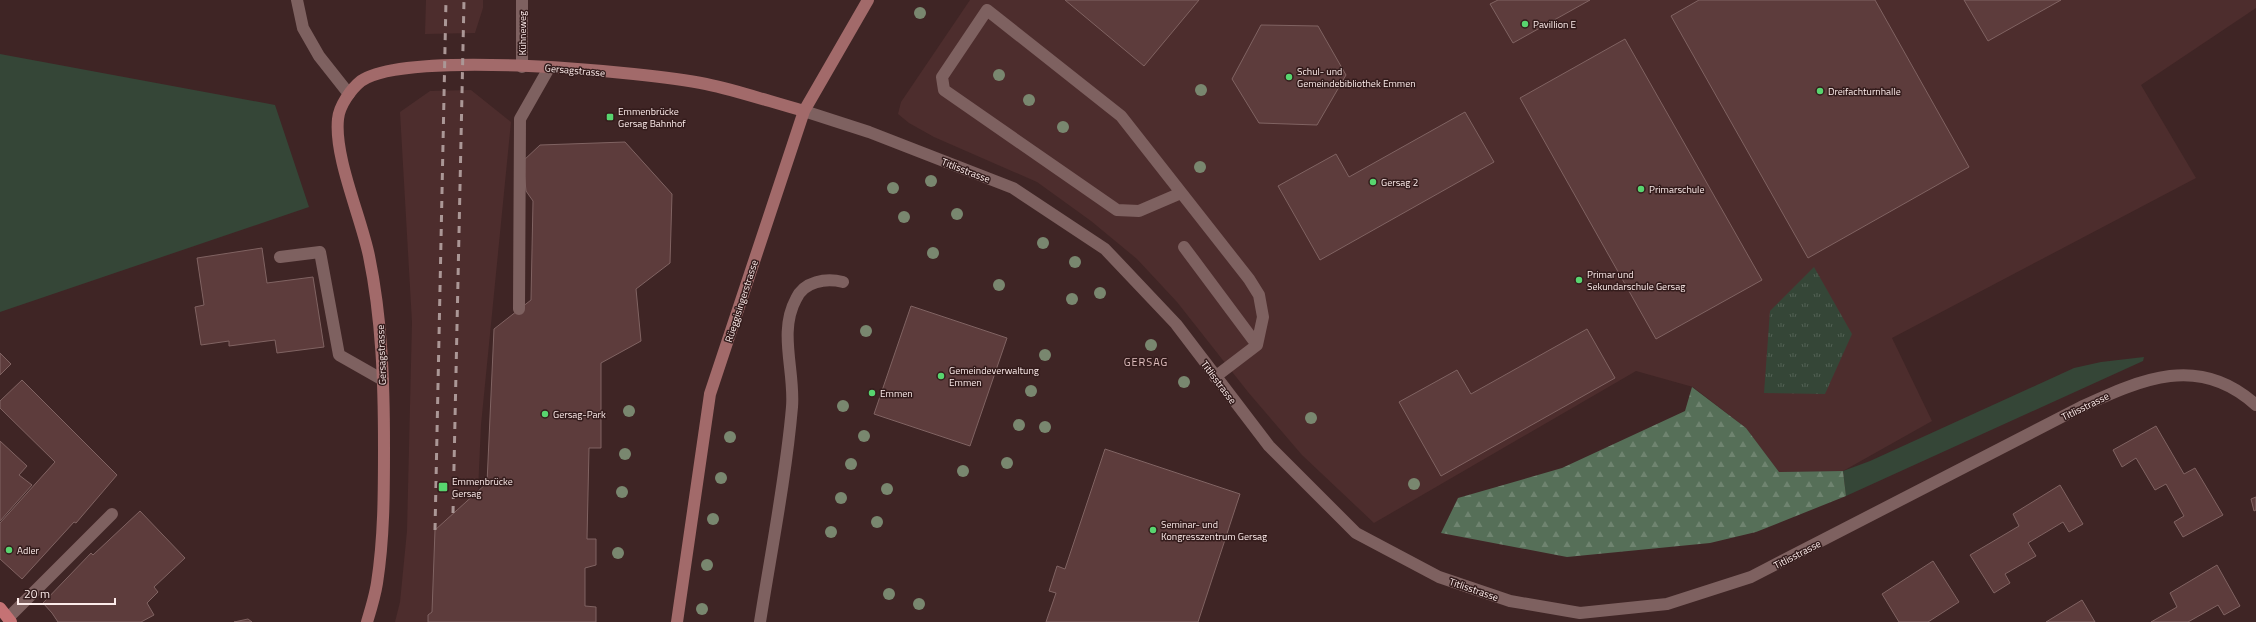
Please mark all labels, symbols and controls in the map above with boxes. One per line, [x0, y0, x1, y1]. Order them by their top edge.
street label: Kühneweg [515, 11, 530, 55]
place label: Pavillion E [1533, 17, 1577, 32]
marker: Pavillion E [1520, 19, 1530, 29]
street label: Gersagstrasse [544, 60, 606, 81]
place label: Schul- und Gemeindebibliothek Emmen [1297, 64, 1416, 91]
marker: Schul- und Gemeindebibliothek Emmen [1284, 72, 1294, 82]
place label: Dreifachturnhalle [1828, 84, 1901, 99]
marker: Dreifachturnhalle [1815, 86, 1825, 96]
place label: Emmenbrücke Gersag Bahnhof [618, 104, 686, 131]
marker: Emmenbrücke Gersag Bahnhof [605, 112, 615, 122]
street label: Titlisstrasse [939, 154, 992, 187]
place label: Gersag 2 [1381, 175, 1418, 190]
marker: Gersag 2 [1368, 177, 1378, 187]
place label: Primarschule [1649, 182, 1704, 197]
marker: Primarschule [1636, 184, 1646, 194]
street label: Rüeggisingerstrasse [721, 258, 762, 344]
place label: Primar und Sekundarschule Gersag [1587, 267, 1685, 294]
marker: Primar und Sekundarschule Gersag [1574, 275, 1584, 285]
street label: Gersagstrasse [373, 325, 390, 385]
district label: GERSAG [1124, 354, 1168, 370]
street label: Titlisstrasse [1197, 357, 1240, 407]
place label: Gemeindeverwaltung Emmen [949, 363, 1039, 390]
marker: Gemeindeverwaltung Emmen [936, 371, 946, 381]
place label: Emmen [880, 386, 913, 401]
marker: Emmen [867, 388, 877, 398]
street label: Titlisstrasse [2059, 389, 2111, 424]
place label: Gersag-Park [553, 407, 606, 422]
marker: Gersag-Park [540, 409, 550, 419]
place label: Emmenbrücke Gersag [452, 474, 513, 501]
marker: Emmenbrücke Gersag [437, 481, 449, 493]
place label: Seminar- und Kongresszentrum Gersag [1161, 517, 1267, 544]
marker: Seminar- und Kongresszentrum Gersag [1148, 525, 1158, 535]
street label: Titlisstrasse [1771, 536, 1823, 573]
place label: Adler [17, 543, 40, 558]
marker: Adler [4, 545, 14, 555]
street label: Titlisstrasse [1447, 574, 1500, 605]
scale bar [18, 580, 115, 606]
text: 20 m [24, 584, 50, 603]

